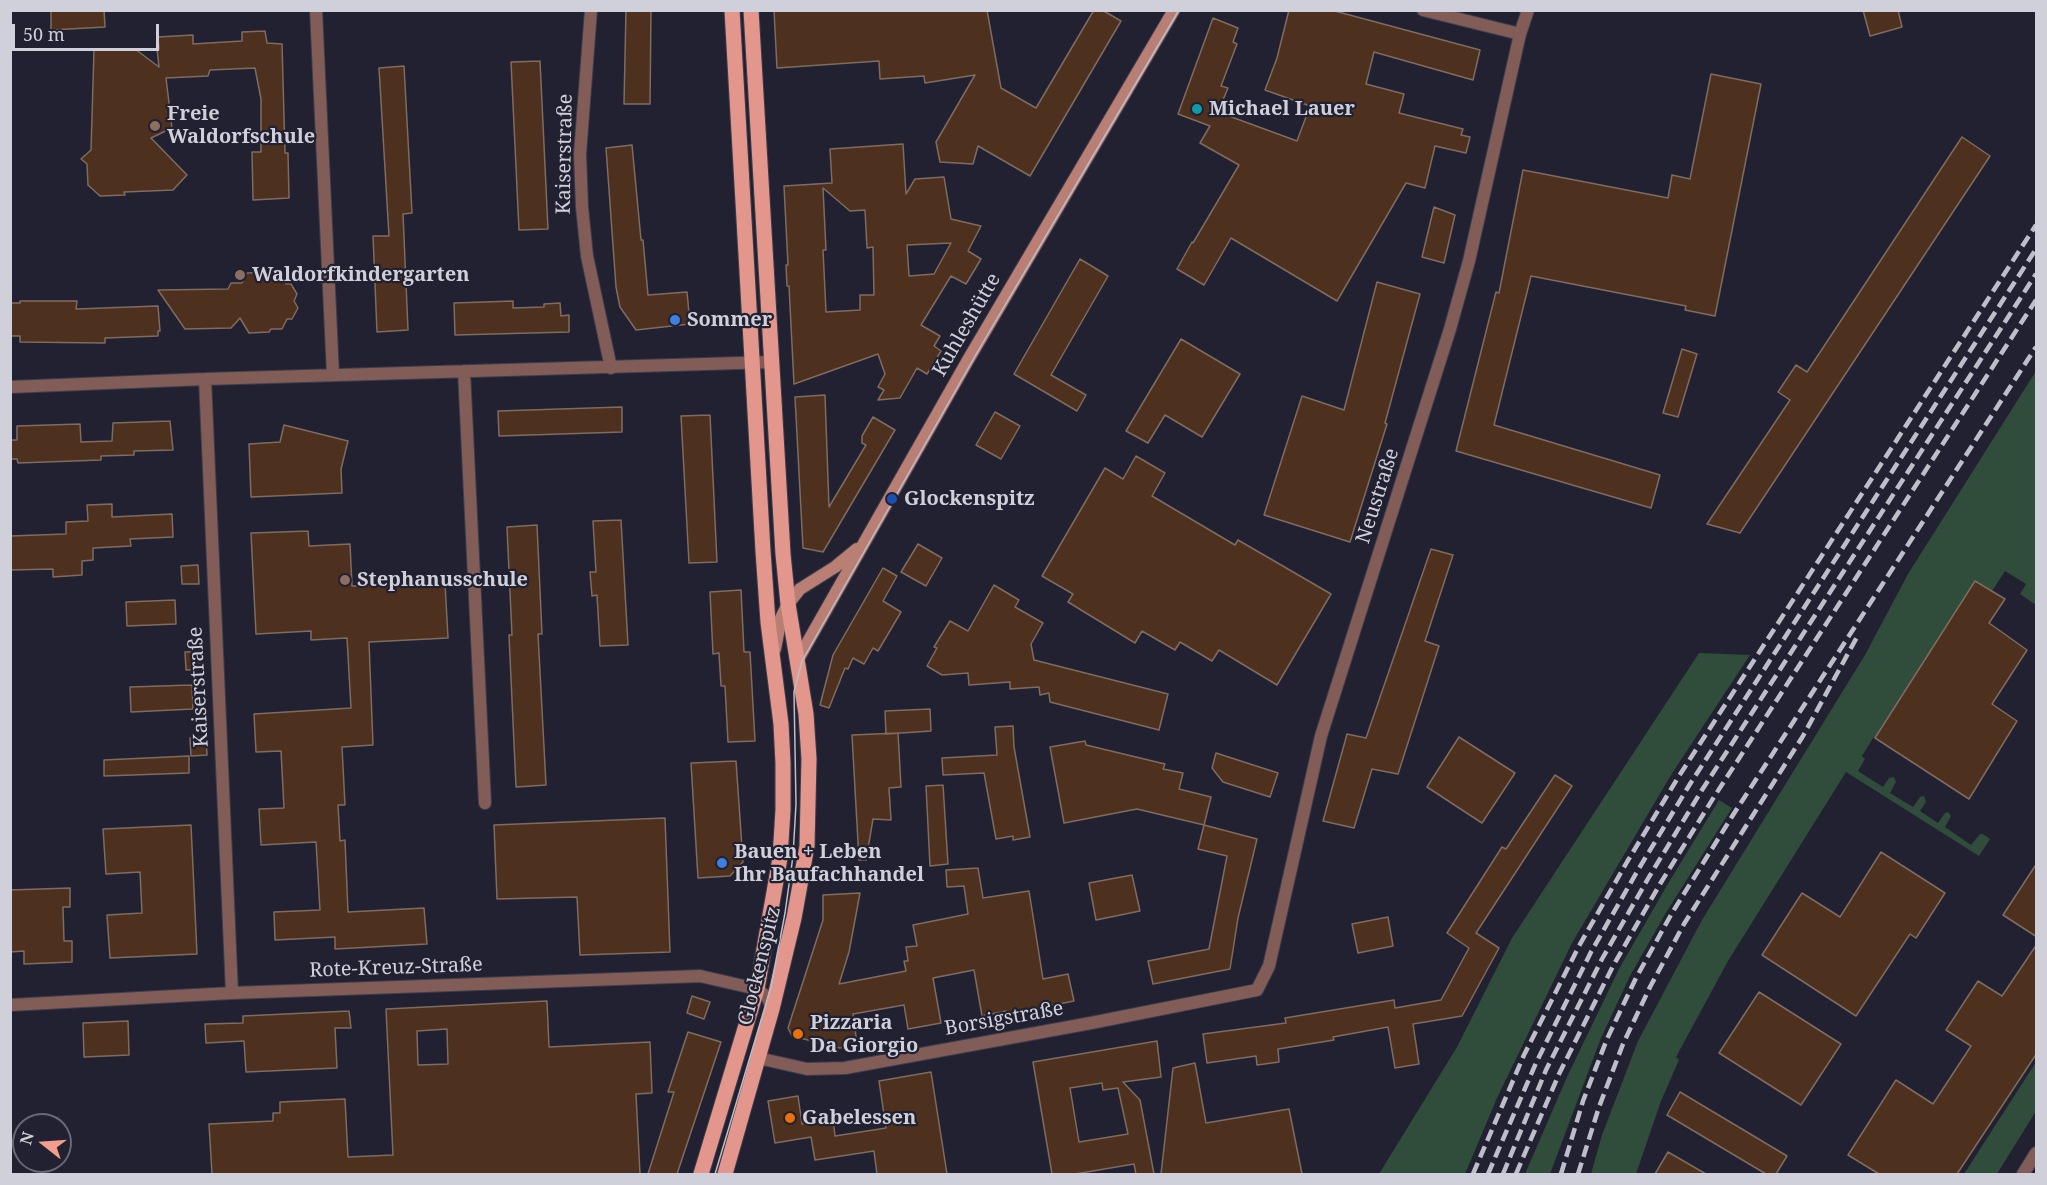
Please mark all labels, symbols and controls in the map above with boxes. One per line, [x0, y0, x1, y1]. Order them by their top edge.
scale bar [15, 12, 162, 50]
text: 50 m [23, 22, 65, 46]
street label: Kaiserstraße [552, 93, 578, 215]
place label: Michael Lauer [1209, 97, 1355, 121]
place label: Freie Waldorfschule [167, 102, 315, 149]
marker: Michael Lauer [1190, 102, 1204, 116]
marker: Freie Waldorfschule [148, 119, 162, 133]
place label: Waldorfkindergarten [252, 263, 469, 287]
marker: Waldorfkindergarten [233, 268, 247, 282]
street label: Kuhleshütte [928, 269, 1006, 381]
place label: Sommer [687, 308, 772, 332]
marker: Sommer [668, 313, 682, 327]
street label: Neustraße [1351, 445, 1405, 547]
place label: Glockenspitz [904, 487, 1035, 511]
marker: Glockenspitz [885, 492, 899, 506]
place label: Stephanusschule [357, 568, 528, 592]
marker: Stephanusschule [338, 573, 352, 587]
street label: Kaiserstraße [184, 626, 214, 748]
place label: Bauen + Leben Ihr Baufachhandel [734, 840, 924, 887]
marker: Bauen + Leben Ihr Baufachhandel [715, 856, 729, 870]
street label: Glockenspitz [734, 904, 786, 1028]
street label: Rote-Kreuz-Straße [309, 953, 483, 983]
street label: Borsigstraße [943, 997, 1065, 1041]
place label: Pizzaria Da Giorgio [810, 1011, 918, 1058]
marker: Pizzaria Da Giorgio [791, 1027, 805, 1041]
place label: Gabelessen [802, 1106, 916, 1130]
marker: Gabelessen [783, 1111, 797, 1125]
north arrow [12, 1113, 72, 1173]
text: N [14, 1129, 39, 1148]

